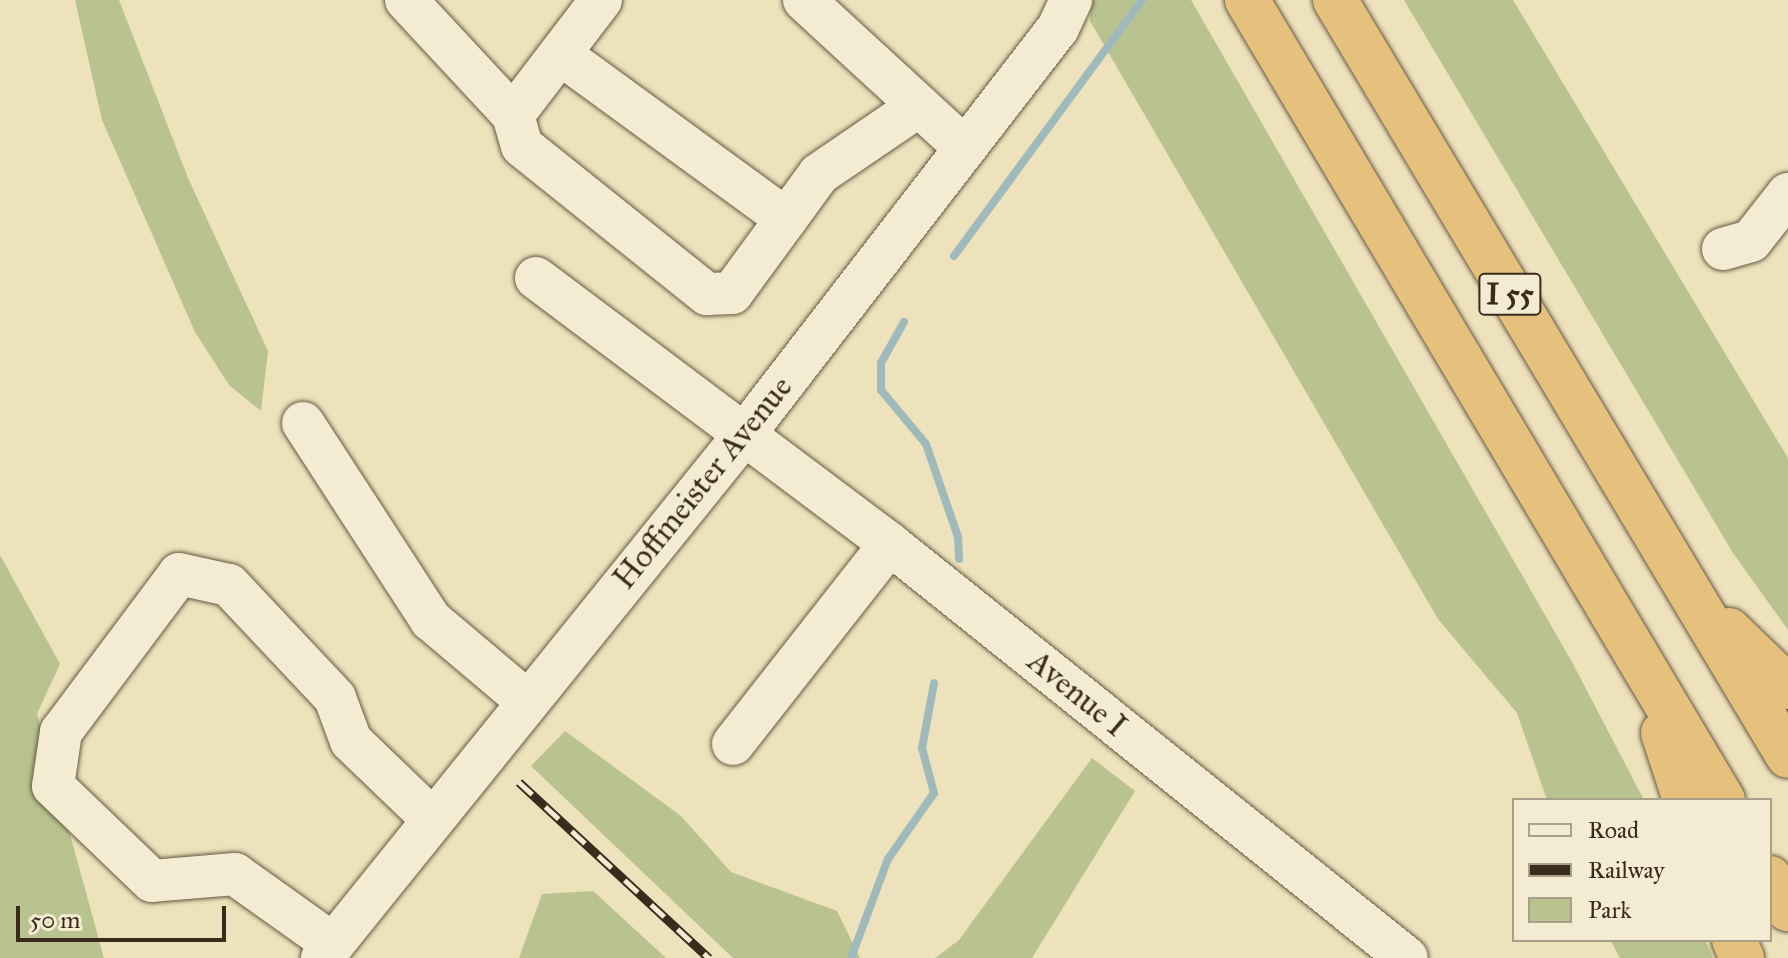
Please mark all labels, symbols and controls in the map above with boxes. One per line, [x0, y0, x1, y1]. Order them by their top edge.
road number: I 55 [1478, 268, 1542, 320]
street label: Hoffmeister Avenue [605, 369, 801, 597]
street label: Avenue I [1020, 642, 1134, 746]
legend [1512, 798, 1772, 942]
text: Road [1588, 815, 1639, 845]
text: Railway [1588, 855, 1665, 885]
scale bar [20, 890, 230, 940]
text: Park [1588, 895, 1631, 925]
text: 50 m [30, 905, 80, 935]

